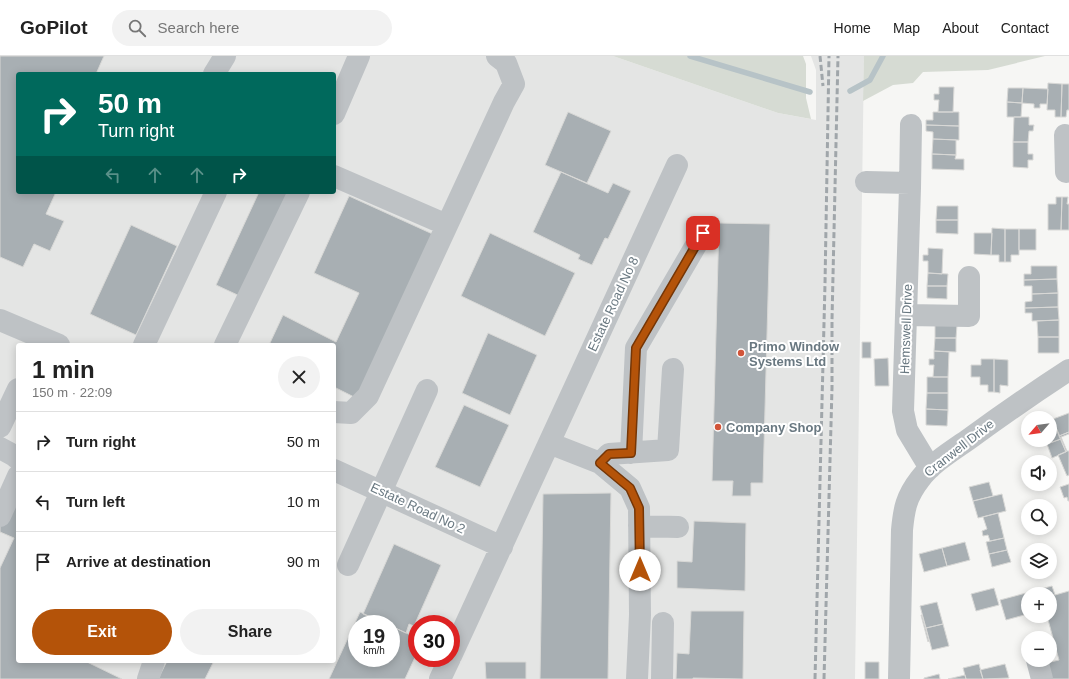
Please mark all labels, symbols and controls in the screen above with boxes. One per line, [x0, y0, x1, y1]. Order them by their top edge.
search box [112, 10, 392, 46]
text: GoPilot [20, 17, 88, 38]
icon: search [126, 17, 148, 39]
text: Search here [158, 19, 239, 36]
text: Home [834, 20, 871, 36]
text: Map [893, 20, 920, 36]
text: About [942, 20, 979, 36]
text: Contact [1001, 20, 1049, 36]
icon: right [32, 88, 84, 140]
text: 50 m [98, 88, 162, 119]
text: Turn right [98, 121, 174, 141]
icon: left [102, 164, 124, 186]
icon: ahead [144, 164, 166, 186]
icon: ahead [186, 164, 208, 186]
icon: right [228, 164, 250, 186]
pin [686, 216, 720, 250]
icon: arrive [692, 222, 714, 244]
street label: Estate Road No 8 [585, 254, 641, 354]
street label: Hemswell Drive [897, 284, 915, 374]
place label: Primo Window Systems Ltd [749, 339, 840, 369]
marker: Primo Window Systems Ltd [736, 348, 746, 358]
text: 1 min [32, 356, 95, 383]
button: close [278, 356, 320, 398]
text: 150 m · 22:09 [32, 385, 112, 400]
north arrow [1021, 411, 1057, 447]
map controls [1021, 411, 1057, 667]
street label: Cranwell Drive [921, 416, 997, 480]
place label: Company Shop [726, 420, 821, 435]
marker: Company Shop [713, 422, 723, 432]
icon: right [32, 431, 54, 453]
text: Turn right [66, 433, 136, 450]
text: 50 m [287, 433, 320, 450]
button: sound [1021, 455, 1057, 491]
street label: Estate Road No 2 [368, 480, 468, 536]
icon: left [32, 491, 54, 513]
text: Turn left [66, 493, 125, 510]
text: 10 m [287, 493, 320, 510]
button: search [1021, 499, 1057, 535]
button: layers [1021, 543, 1057, 579]
position arrow [619, 549, 661, 591]
icon: arrive [32, 551, 54, 573]
text: Arrive at destination [66, 553, 211, 570]
text: 90 m [287, 553, 320, 570]
button: + [1021, 587, 1057, 623]
button: Exit [32, 609, 172, 655]
button: Share [180, 609, 320, 655]
speed limit sign: 30 [408, 615, 460, 667]
text: 19 [363, 625, 385, 647]
button: − [1021, 631, 1057, 667]
text: km/h [363, 645, 385, 656]

